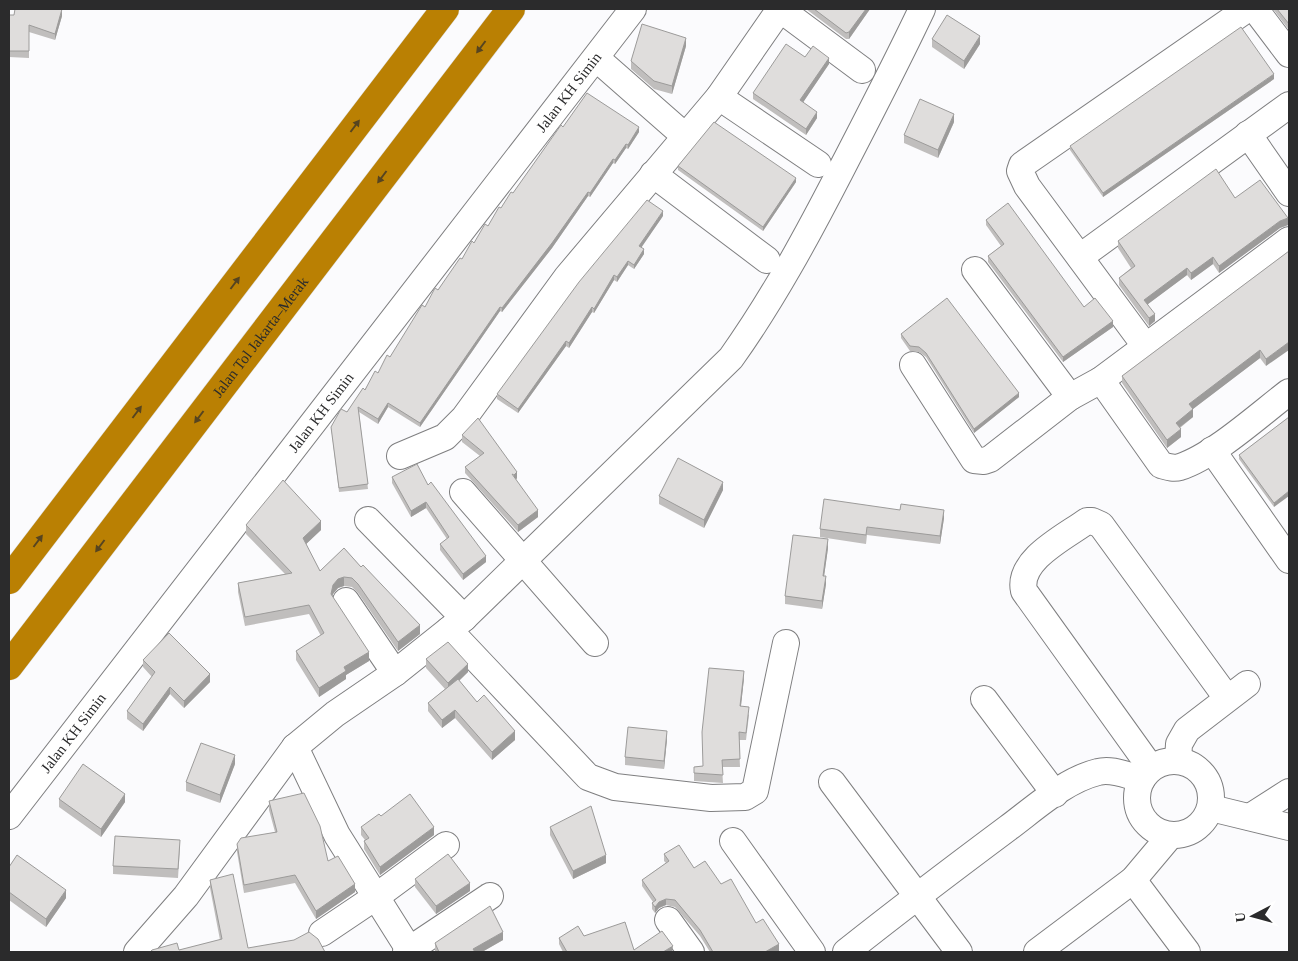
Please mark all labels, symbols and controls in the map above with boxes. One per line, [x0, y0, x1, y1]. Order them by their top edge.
one-way arrow [476, 41, 486, 54]
street label: Jalan KH Simin [533, 49, 605, 135]
one-way arrow [350, 120, 361, 133]
one-way arrow [377, 170, 388, 183]
street label: Jalan Tol Jakarta–Merak [209, 273, 312, 400]
one-way arrow [230, 277, 241, 290]
street label: Jalan KH Simin [285, 369, 357, 455]
one-way arrow [132, 405, 142, 419]
one-way arrow [193, 410, 204, 423]
one-way arrow [33, 535, 44, 548]
one-way arrow [95, 539, 105, 553]
street label: Jalan KH Simin [38, 690, 109, 776]
north arrow [1228, 891, 1278, 941]
text: U [1233, 911, 1249, 923]

